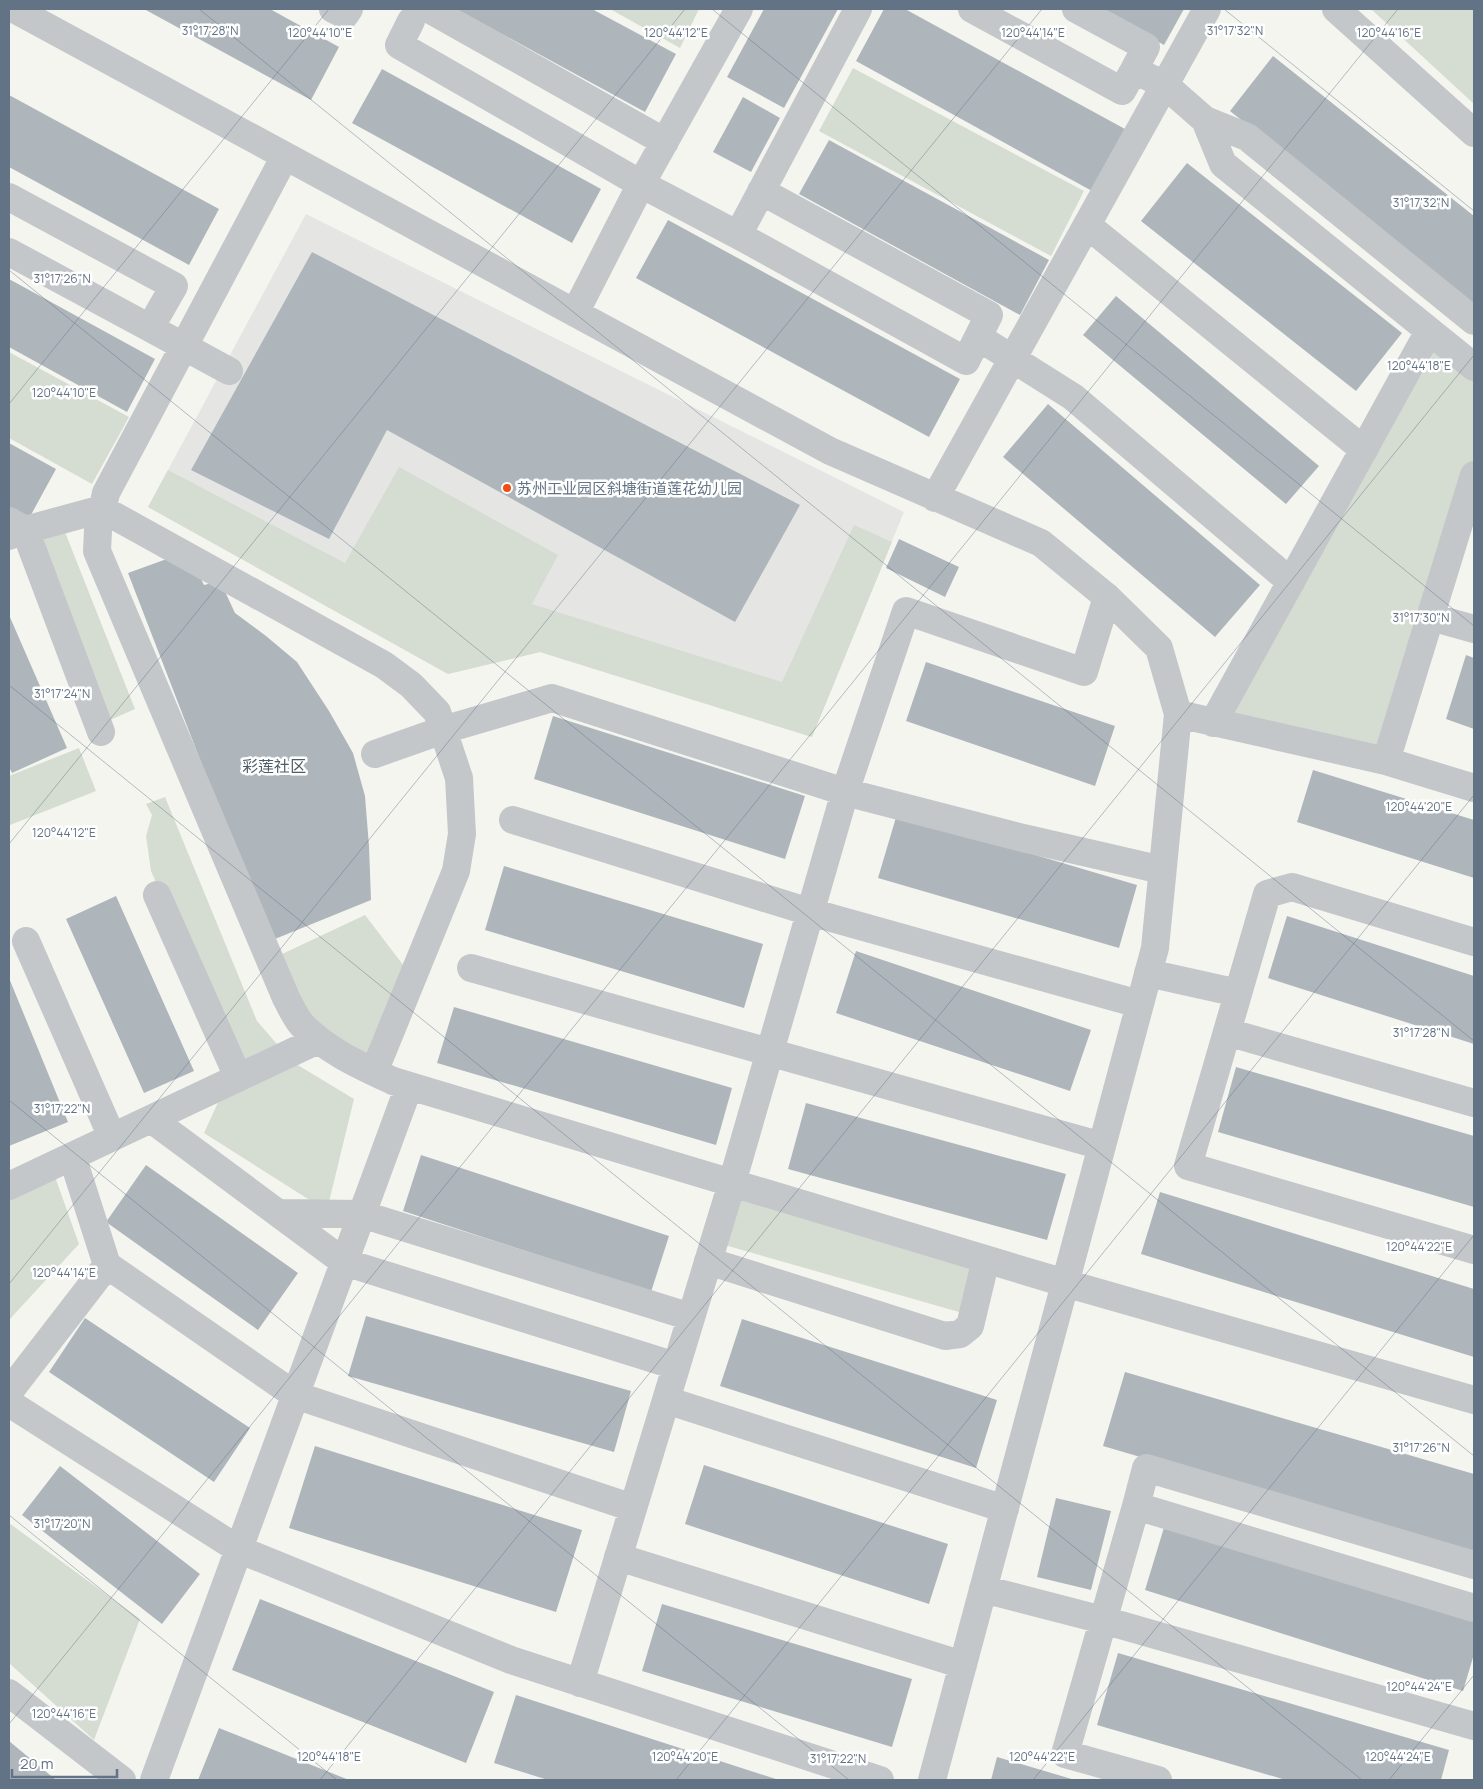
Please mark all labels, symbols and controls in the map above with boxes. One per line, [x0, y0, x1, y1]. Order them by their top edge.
text: 31°17'28"N [182, 22, 238, 39]
text: 31°17'32"N [1207, 22, 1263, 39]
text: 120°44'10"E [288, 24, 352, 41]
text: 120°44'12"E [644, 24, 708, 41]
text: 120°44'14"E [1001, 24, 1065, 41]
text: 120°44'16"E [1357, 24, 1421, 41]
text: 31°17'32"N [1393, 194, 1449, 211]
text: 31°17'26"N [33, 270, 91, 287]
text: 120°44'18"E [1387, 357, 1451, 374]
text: 120°44'10"E [32, 384, 96, 401]
place label: 苏州工业园区斜塘街道莲花幼儿园 [517, 478, 742, 499]
marker: 苏州工业园区斜塘街道莲花幼儿园 [501, 482, 513, 494]
text: 31°17'30"N [1393, 609, 1449, 626]
text: 31°17'24"N [34, 685, 90, 702]
district label: 彩莲社区 [242, 755, 306, 777]
text: 120°44'20"E [1386, 798, 1452, 815]
text: 120°44'12"E [32, 824, 96, 841]
text: 31°17'28"N [1393, 1024, 1449, 1041]
text: 31°17'22"N [34, 1100, 90, 1117]
text: 120°44'22"E [1386, 1238, 1452, 1255]
text: 120°44'14"E [32, 1264, 96, 1281]
text: 31°17'26"N [1392, 1439, 1450, 1456]
text: 31°17'20"N [33, 1515, 91, 1532]
text: 120°44'24"E [1386, 1678, 1452, 1695]
text: 120°44'16"E [32, 1705, 96, 1722]
scale bar [12, 1746, 118, 1778]
text: 120°44'18"E [297, 1748, 361, 1765]
text: 120°44'20"E [652, 1748, 718, 1765]
text: 120°44'22"E [1009, 1748, 1075, 1765]
text: 120°44'24"E [1365, 1748, 1431, 1765]
text: 31°17'22"N [810, 1750, 866, 1767]
text: 20 m [20, 1753, 53, 1774]

